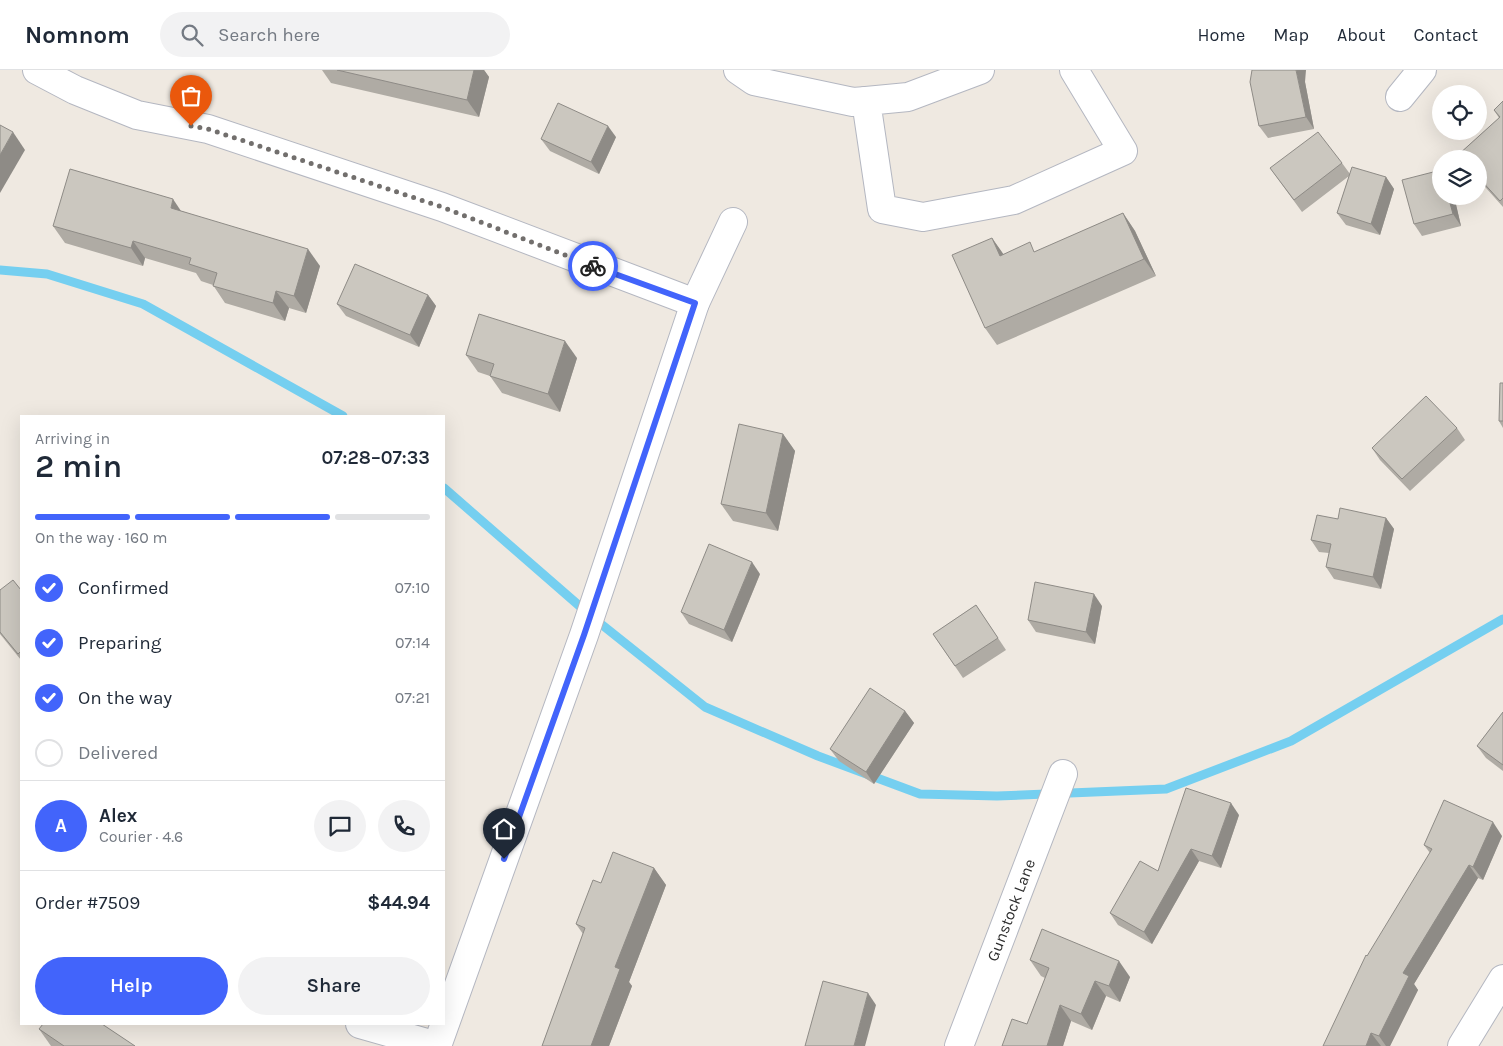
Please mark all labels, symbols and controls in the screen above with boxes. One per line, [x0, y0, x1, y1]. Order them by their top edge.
search box [160, 12, 510, 57]
text: Nomnom [25, 21, 130, 49]
icon: search [178, 21, 206, 49]
text: Search here [218, 24, 320, 46]
text: Home [1197, 24, 1245, 46]
text: Map [1273, 24, 1309, 46]
text: About [1337, 24, 1386, 46]
text: Contact [1414, 24, 1478, 46]
pin [170, 75, 212, 126]
icon: bag [177, 82, 205, 110]
map controls [1432, 85, 1487, 205]
button: locate [1432, 85, 1487, 140]
button: layers [1432, 150, 1487, 205]
courier [568, 241, 618, 291]
icon: bike [579, 252, 607, 280]
text: Arriving in [35, 429, 110, 448]
text: 07:28–07:33 [321, 447, 430, 469]
text: 2 min [35, 448, 122, 485]
text: On the way · 160 m [35, 528, 168, 547]
icon: check [35, 574, 63, 602]
text: Confirmed [78, 577, 169, 599]
text: 07:10 [395, 578, 430, 597]
icon: check [35, 629, 63, 657]
text: Preparing [78, 632, 161, 654]
text: 07:14 [395, 633, 430, 652]
icon: check [35, 684, 63, 712]
text: On the way [78, 687, 172, 709]
text: 07:21 [395, 688, 430, 707]
text: Delivered [78, 742, 158, 764]
button: chat [314, 800, 366, 852]
button: phone [378, 800, 430, 852]
text: Alex [99, 805, 137, 827]
pin [483, 808, 525, 859]
text: A [55, 815, 67, 837]
icon: home [490, 815, 518, 843]
text: Courier · 4.6 [99, 827, 183, 846]
street label: Gunstock Lane [983, 856, 1039, 964]
text: Order #7509 [35, 892, 140, 914]
text: $44.94 [367, 892, 430, 914]
button: Help [35, 957, 228, 1015]
button: Share [238, 957, 430, 1015]

